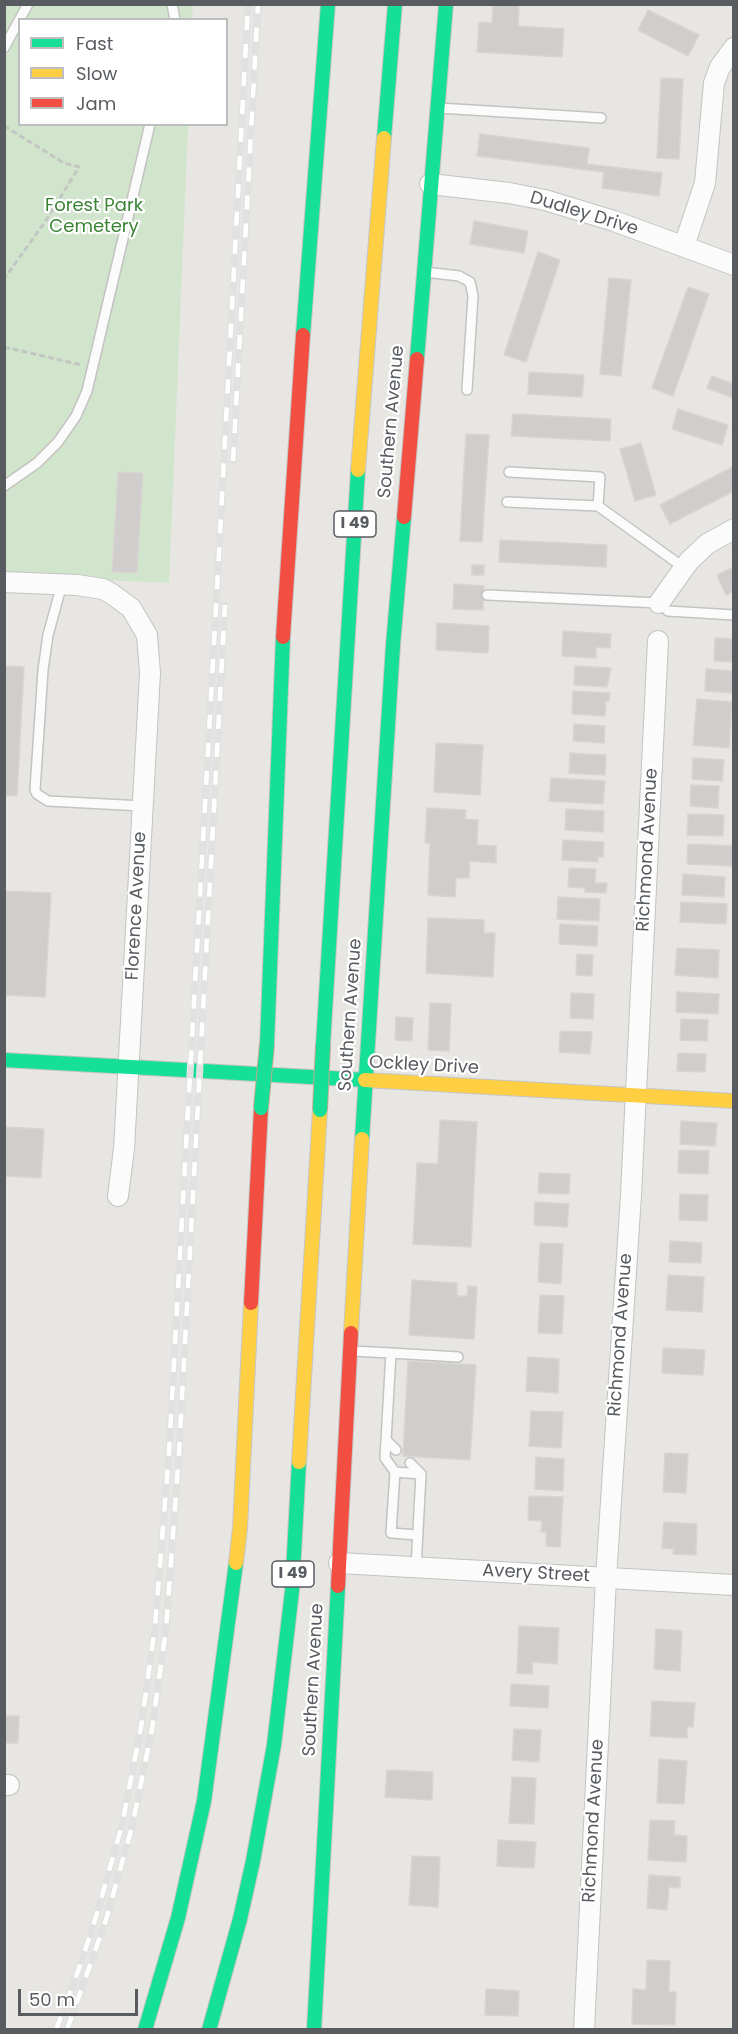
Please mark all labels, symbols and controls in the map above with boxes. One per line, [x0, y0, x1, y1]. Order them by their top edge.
legend [18, 18, 228, 126]
text: Fast [76, 31, 113, 56]
text: Slow [76, 61, 117, 86]
text: Jam [76, 91, 116, 116]
street label: Dudley Drive [527, 187, 641, 241]
park label: Forest Park Cemetery [45, 195, 143, 238]
street label: Southern Avenue [375, 345, 409, 499]
road number: I 49 [334, 511, 376, 537]
street label: Richmond Avenue [633, 768, 663, 932]
street label: Florence Avenue [122, 831, 152, 981]
street label: Southern Avenue [335, 938, 367, 1092]
street label: Ockley Drive [369, 1052, 479, 1080]
street label: Richmond Avenue [605, 1252, 637, 1418]
street label: Avery Street [482, 1560, 590, 1588]
road number: I 49 [272, 1561, 314, 1587]
street label: Southern Avenue [299, 1603, 329, 1757]
street label: Richmond Avenue [579, 1739, 609, 1903]
scale bar [21, 1977, 141, 2015]
text: 50 m [29, 1987, 75, 2012]

